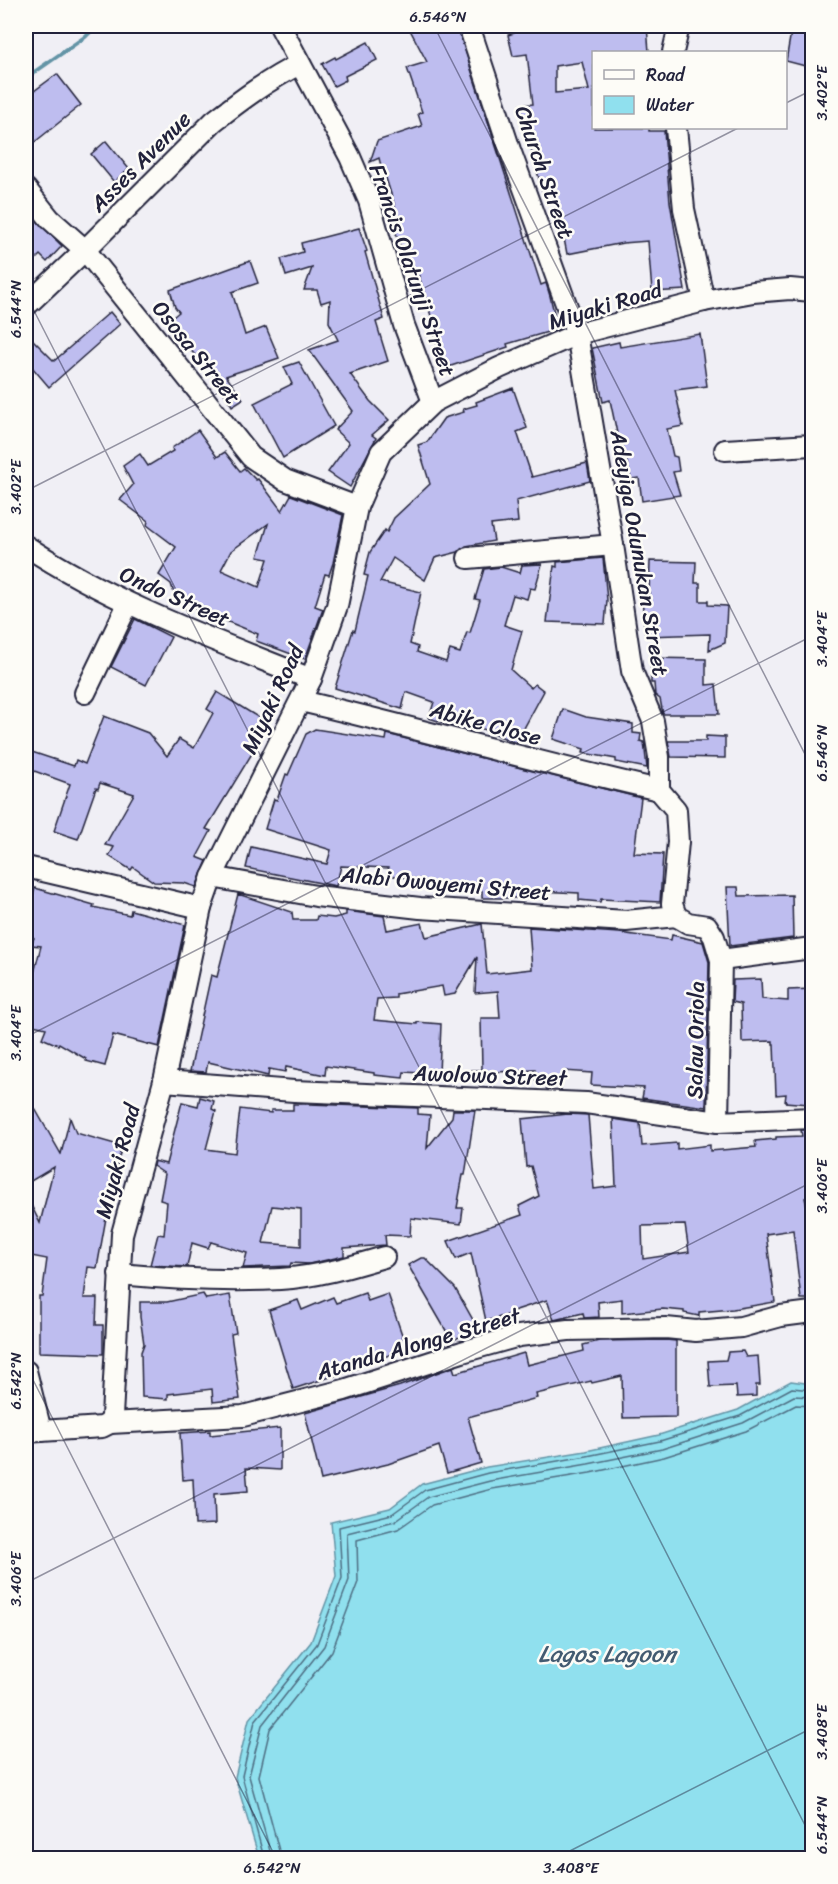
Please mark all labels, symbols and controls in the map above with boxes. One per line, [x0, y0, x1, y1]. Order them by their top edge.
text: 6.546°N [410, 4, 467, 30]
legend [592, 51, 787, 129]
text: Road [646, 59, 686, 91]
text: 3.402°E [809, 64, 835, 121]
text: Water [646, 89, 695, 121]
street label: Church Street [503, 100, 586, 245]
street label: Asses Avenue [79, 101, 201, 222]
street label: Francis Olatunji Street [358, 158, 467, 382]
street label: Miyaki Road [543, 269, 668, 341]
text: 6.544°N [3, 280, 29, 338]
street label: Ososa Street [142, 291, 252, 414]
street label: Adeyiga Odunukan Street [599, 426, 680, 679]
text: 3.402°E [3, 458, 29, 515]
street label: Ondo Street [113, 555, 237, 638]
text: 3.404°E [809, 609, 835, 667]
street label: Miyaki Road [230, 637, 315, 761]
street label: Abike Close [425, 690, 546, 757]
text: 6.546°N [809, 724, 835, 781]
street label: Alabi Owoyemi Street [339, 855, 553, 912]
street label: Salau Oriola [675, 981, 716, 1099]
text: 3.404°E [3, 1003, 29, 1061]
street label: Awolowo Street [411, 1053, 569, 1098]
street label: Miyaki Road [83, 1098, 152, 1223]
text: 3.406°E [809, 1157, 835, 1213]
street label: Atanda Alonge Street [311, 1295, 526, 1391]
text: 6.542°N [3, 1352, 29, 1410]
text: 3.406°E [3, 1550, 29, 1606]
water label: Lagos Lagoon [538, 1633, 679, 1675]
text: 3.408°E [809, 1703, 835, 1760]
text: 6.544°N [809, 1796, 835, 1854]
text: 6.542°N [243, 1855, 301, 1881]
text: 3.408°E [543, 1855, 600, 1881]

